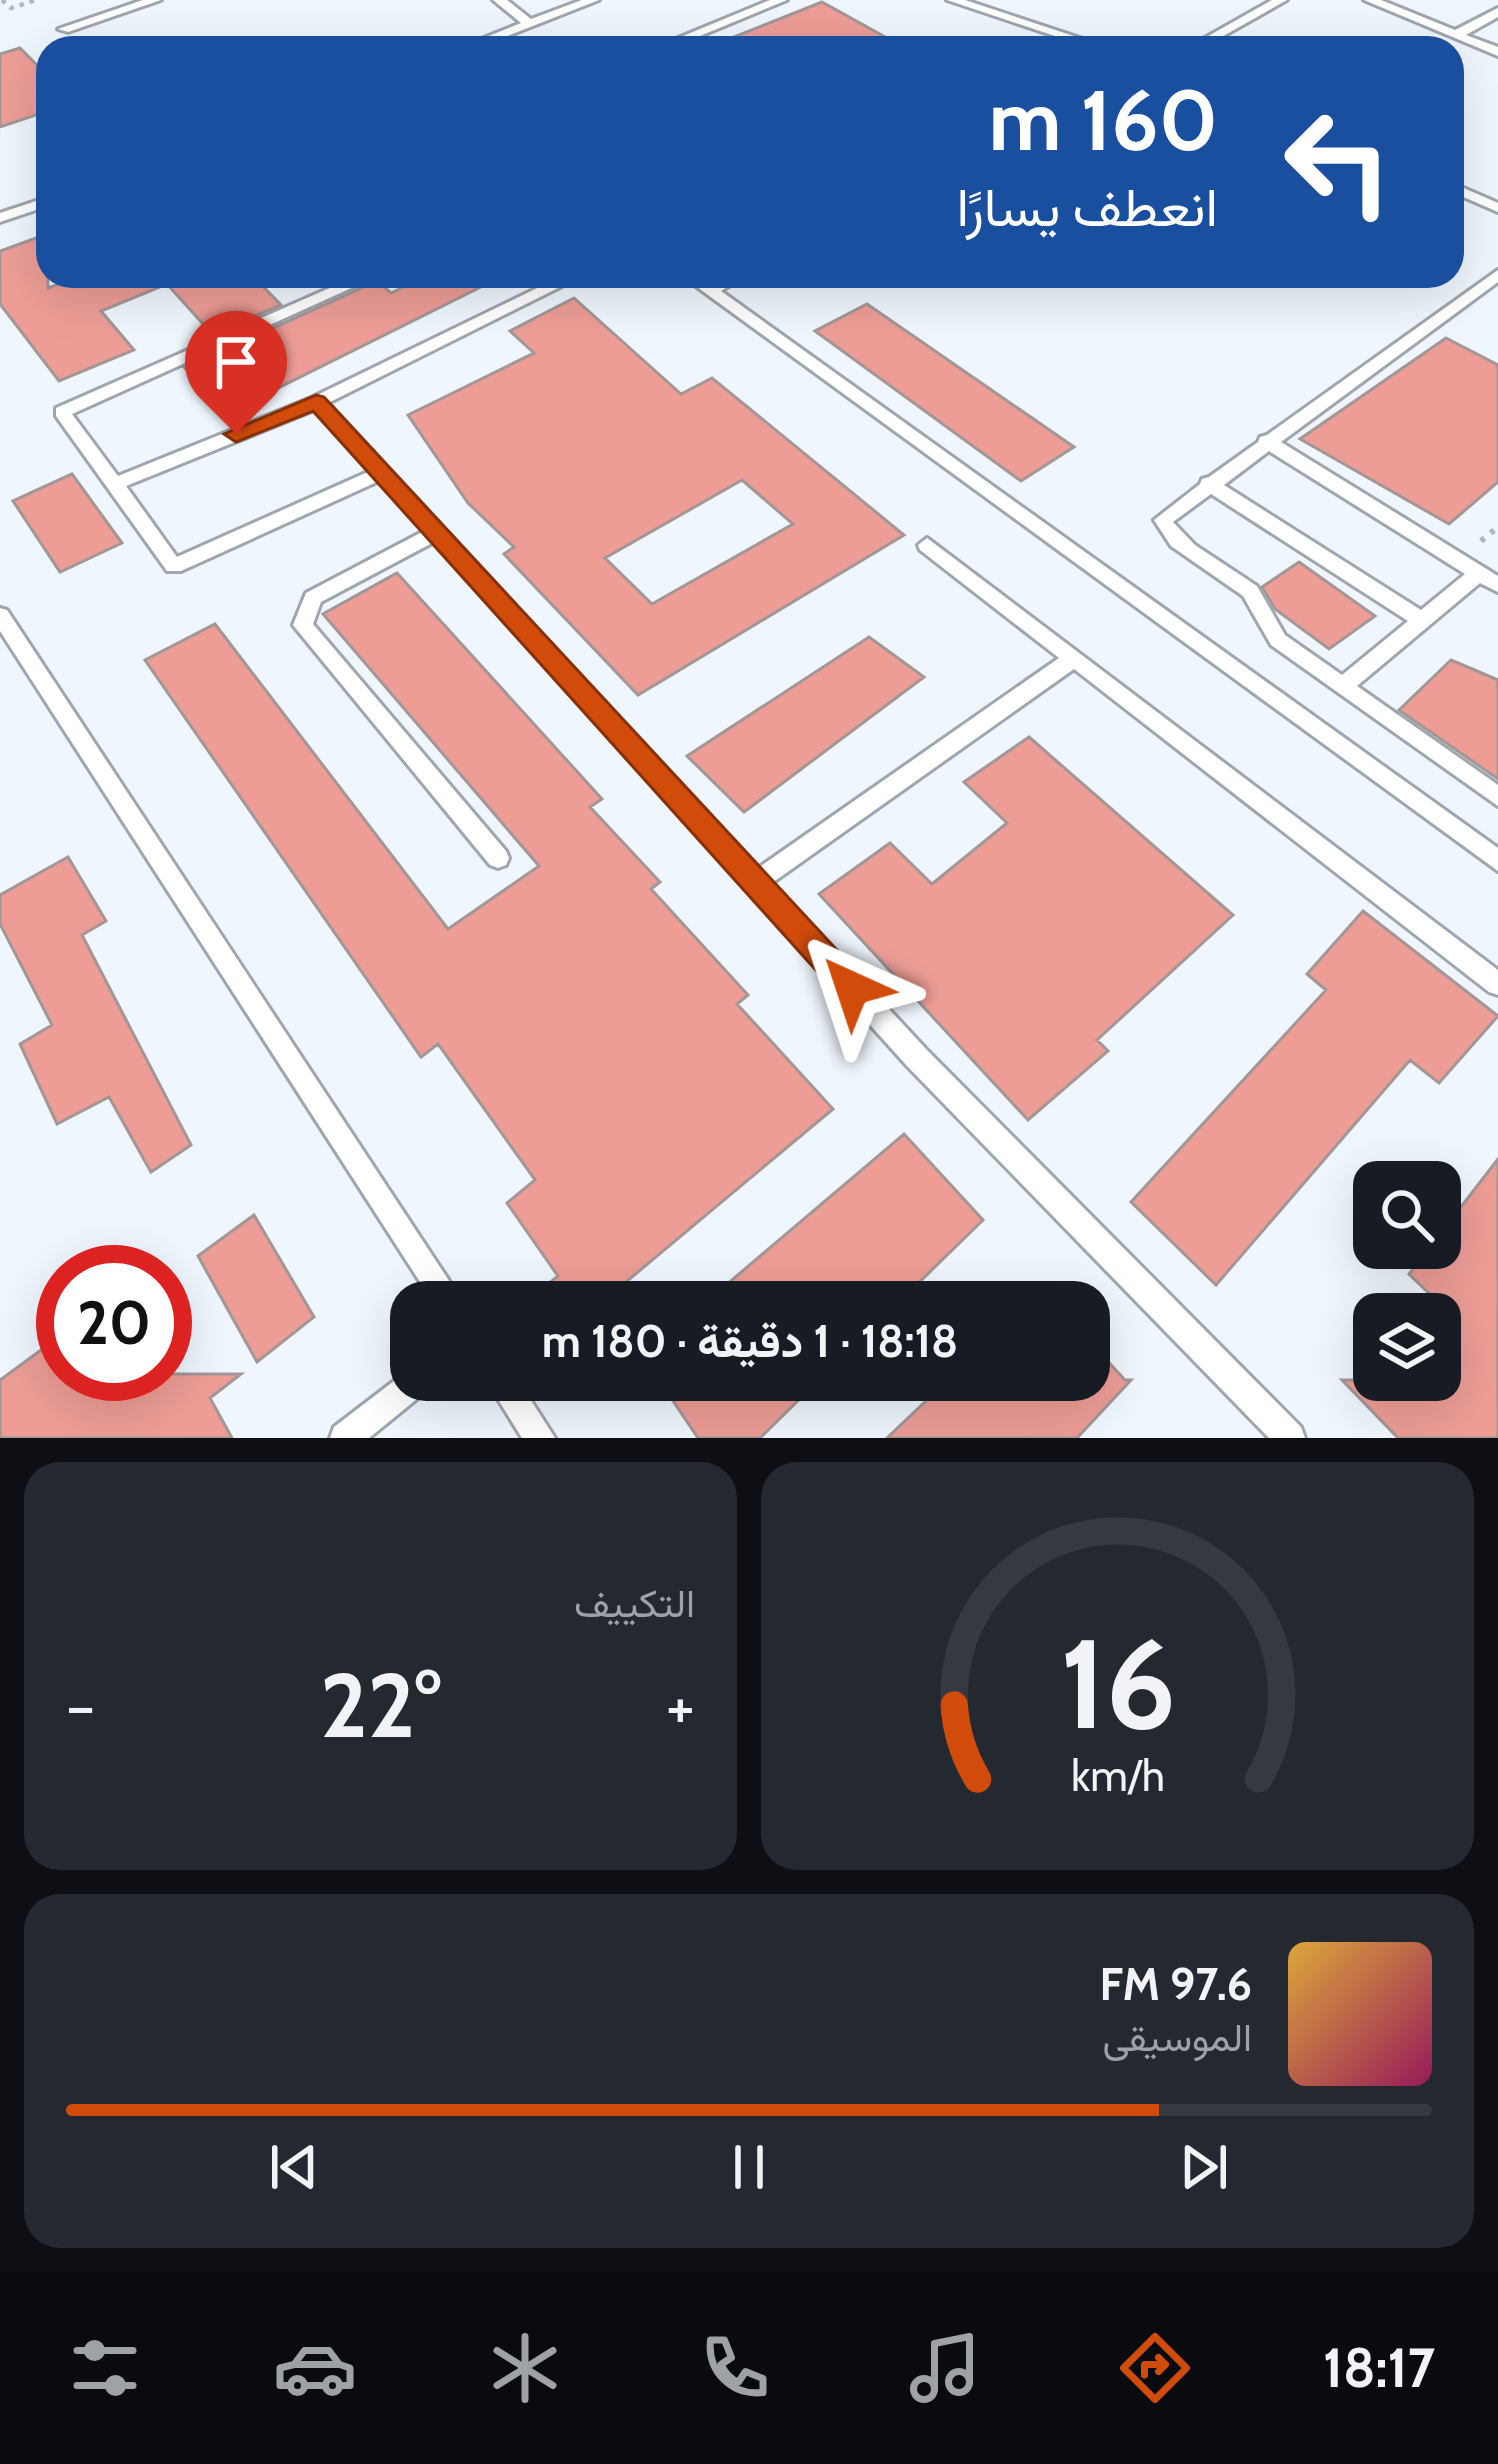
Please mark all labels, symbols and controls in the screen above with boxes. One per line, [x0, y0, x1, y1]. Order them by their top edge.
text: 160 m [989, 69, 1218, 171]
icon: left [1260, 84, 1416, 240]
text: انعطف يسارًا [957, 174, 1218, 240]
pin [185, 311, 287, 434]
icon: arrive [203, 329, 269, 395]
position arrow [789, 925, 915, 1051]
map controls [1353, 1161, 1461, 1401]
button: search [1353, 1161, 1461, 1269]
speed limit sign: 20 [36, 1245, 192, 1401]
button: layers [1353, 1293, 1461, 1401]
text: 18:18 · 1 دقيقة · 180 m [542, 1314, 958, 1368]
text: التكييف [574, 1579, 695, 1627]
text: 16 [1059, 1608, 1176, 1759]
text: 22° [320, 1650, 441, 1760]
text: − [66, 1665, 95, 1746]
text: + [666, 1665, 695, 1746]
text: km/h [1071, 1750, 1164, 1802]
text: 97.6 FM [1100, 1957, 1252, 2011]
text: الموسيقى [1102, 2013, 1252, 2061]
icon: previous [261, 2134, 327, 2200]
icon: pause [716, 2134, 782, 2200]
icon: next [1171, 2134, 1237, 2200]
icon: filters [63, 2326, 147, 2410]
icon: car [273, 2326, 357, 2410]
icon: climate [483, 2326, 567, 2410]
icon: phone [693, 2326, 777, 2410]
icon: music [903, 2326, 987, 2410]
icon: directions [1113, 2326, 1197, 2410]
text: 18:17 [1323, 2335, 1435, 2401]

